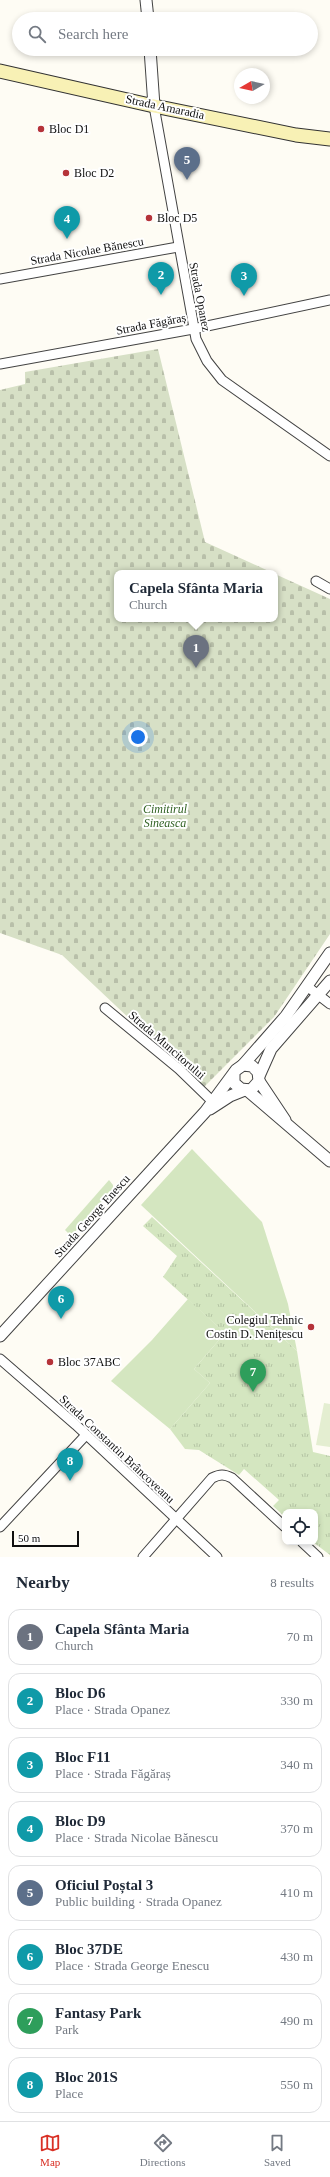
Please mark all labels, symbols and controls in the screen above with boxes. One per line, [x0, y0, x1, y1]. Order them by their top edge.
search box [12, 12, 318, 56]
icon: search [26, 23, 48, 45]
text: Search here [58, 26, 128, 42]
north arrow [234, 68, 270, 104]
street label: Strada Amaradia [124, 92, 206, 122]
place label: Bloc D1 [49, 122, 89, 136]
marker: Bloc D1 [36, 124, 46, 134]
pin: 5 [174, 147, 200, 180]
place label: Bloc D2 [74, 166, 114, 180]
marker: Bloc D2 [61, 168, 71, 178]
pin: 4 [54, 206, 80, 239]
place label: Bloc D5 [157, 211, 197, 225]
marker: Bloc D5 [144, 213, 154, 223]
street label: Strada Nicolae Bănescu [29, 234, 145, 268]
street label: Strada Opanez [186, 261, 214, 333]
pin: 2 [148, 262, 174, 295]
pin: 3 [231, 263, 257, 296]
street label: Strada Făgăraș [115, 310, 187, 338]
popup [114, 570, 278, 622]
text: Capela Sfânta Maria [129, 580, 263, 596]
text: Church [129, 597, 167, 612]
pin: 1 [183, 635, 209, 668]
your location [128, 727, 148, 747]
park label: Cimitirul Sineasca [143, 802, 188, 830]
street label: Strada Muncitorului [126, 1008, 209, 1083]
street label: Strada George Enescu [51, 1172, 133, 1260]
pin: 6 [48, 1286, 74, 1319]
place label: Colegiul Tehnic Costin D. Nenițescu [206, 1313, 303, 1341]
marker: Colegiul Tehnic Costin D. Nenițescu [306, 1322, 316, 1332]
place label: Bloc 37ABC [58, 1355, 120, 1369]
marker: Bloc 37ABC [45, 1357, 55, 1367]
pin: 7 [240, 1359, 266, 1392]
street label: Strada Constantin Brâncoveanu [57, 1392, 177, 1506]
pin: 8 [57, 1448, 83, 1481]
map controls [282, 1509, 318, 1545]
button: locate [282, 1509, 318, 1545]
scale bar [12, 1529, 79, 1548]
text: 50 m [18, 1532, 40, 1544]
text: Nearby [16, 1573, 70, 1592]
text: 8 results [270, 1575, 314, 1590]
text: Capela Sfânta Maria [55, 1621, 189, 1637]
text: 1 [27, 1629, 33, 1644]
text: 70 m [287, 1629, 313, 1644]
text: Church [55, 1638, 93, 1653]
text: Bloc D6 [55, 1685, 105, 1701]
text: 2 [27, 1693, 33, 1708]
text: 330 m [280, 1693, 313, 1708]
text: Place · Strada Opanez [55, 1702, 170, 1717]
text: Bloc F11 [55, 1749, 110, 1765]
text: 3 [27, 1757, 33, 1772]
text: 340 m [280, 1757, 313, 1772]
text: Place · Strada Făgăraș [55, 1766, 171, 1781]
text: Bloc D9 [55, 1813, 105, 1829]
text: 4 [27, 1821, 33, 1836]
text: 370 m [280, 1821, 313, 1836]
text: Place · Strada Nicolae Bănescu [55, 1830, 218, 1845]
text: Oficiul Poștal 3 [55, 1877, 153, 1893]
text: 5 [27, 1885, 33, 1900]
text: 410 m [280, 1885, 313, 1900]
text: Public building · Strada Opanez [55, 1894, 222, 1909]
text: Bloc 37DE [55, 1941, 123, 1957]
text: 6 [27, 1949, 33, 1964]
text: 430 m [280, 1949, 313, 1964]
text: Place · Strada George Enescu [55, 1958, 209, 1973]
text: Fantasy Park [55, 2005, 141, 2021]
text: 7 [27, 2013, 33, 2028]
text: 490 m [280, 2013, 313, 2028]
text: Park [55, 2022, 79, 2037]
text: Bloc 201S [55, 2069, 118, 2085]
text: 8 [27, 2077, 33, 2092]
text: 550 m [280, 2077, 313, 2092]
text: Place [55, 2086, 83, 2101]
tab: Map [39, 2132, 61, 2168]
tab: Directions [140, 2132, 185, 2168]
tab: Saved [264, 2132, 291, 2168]

